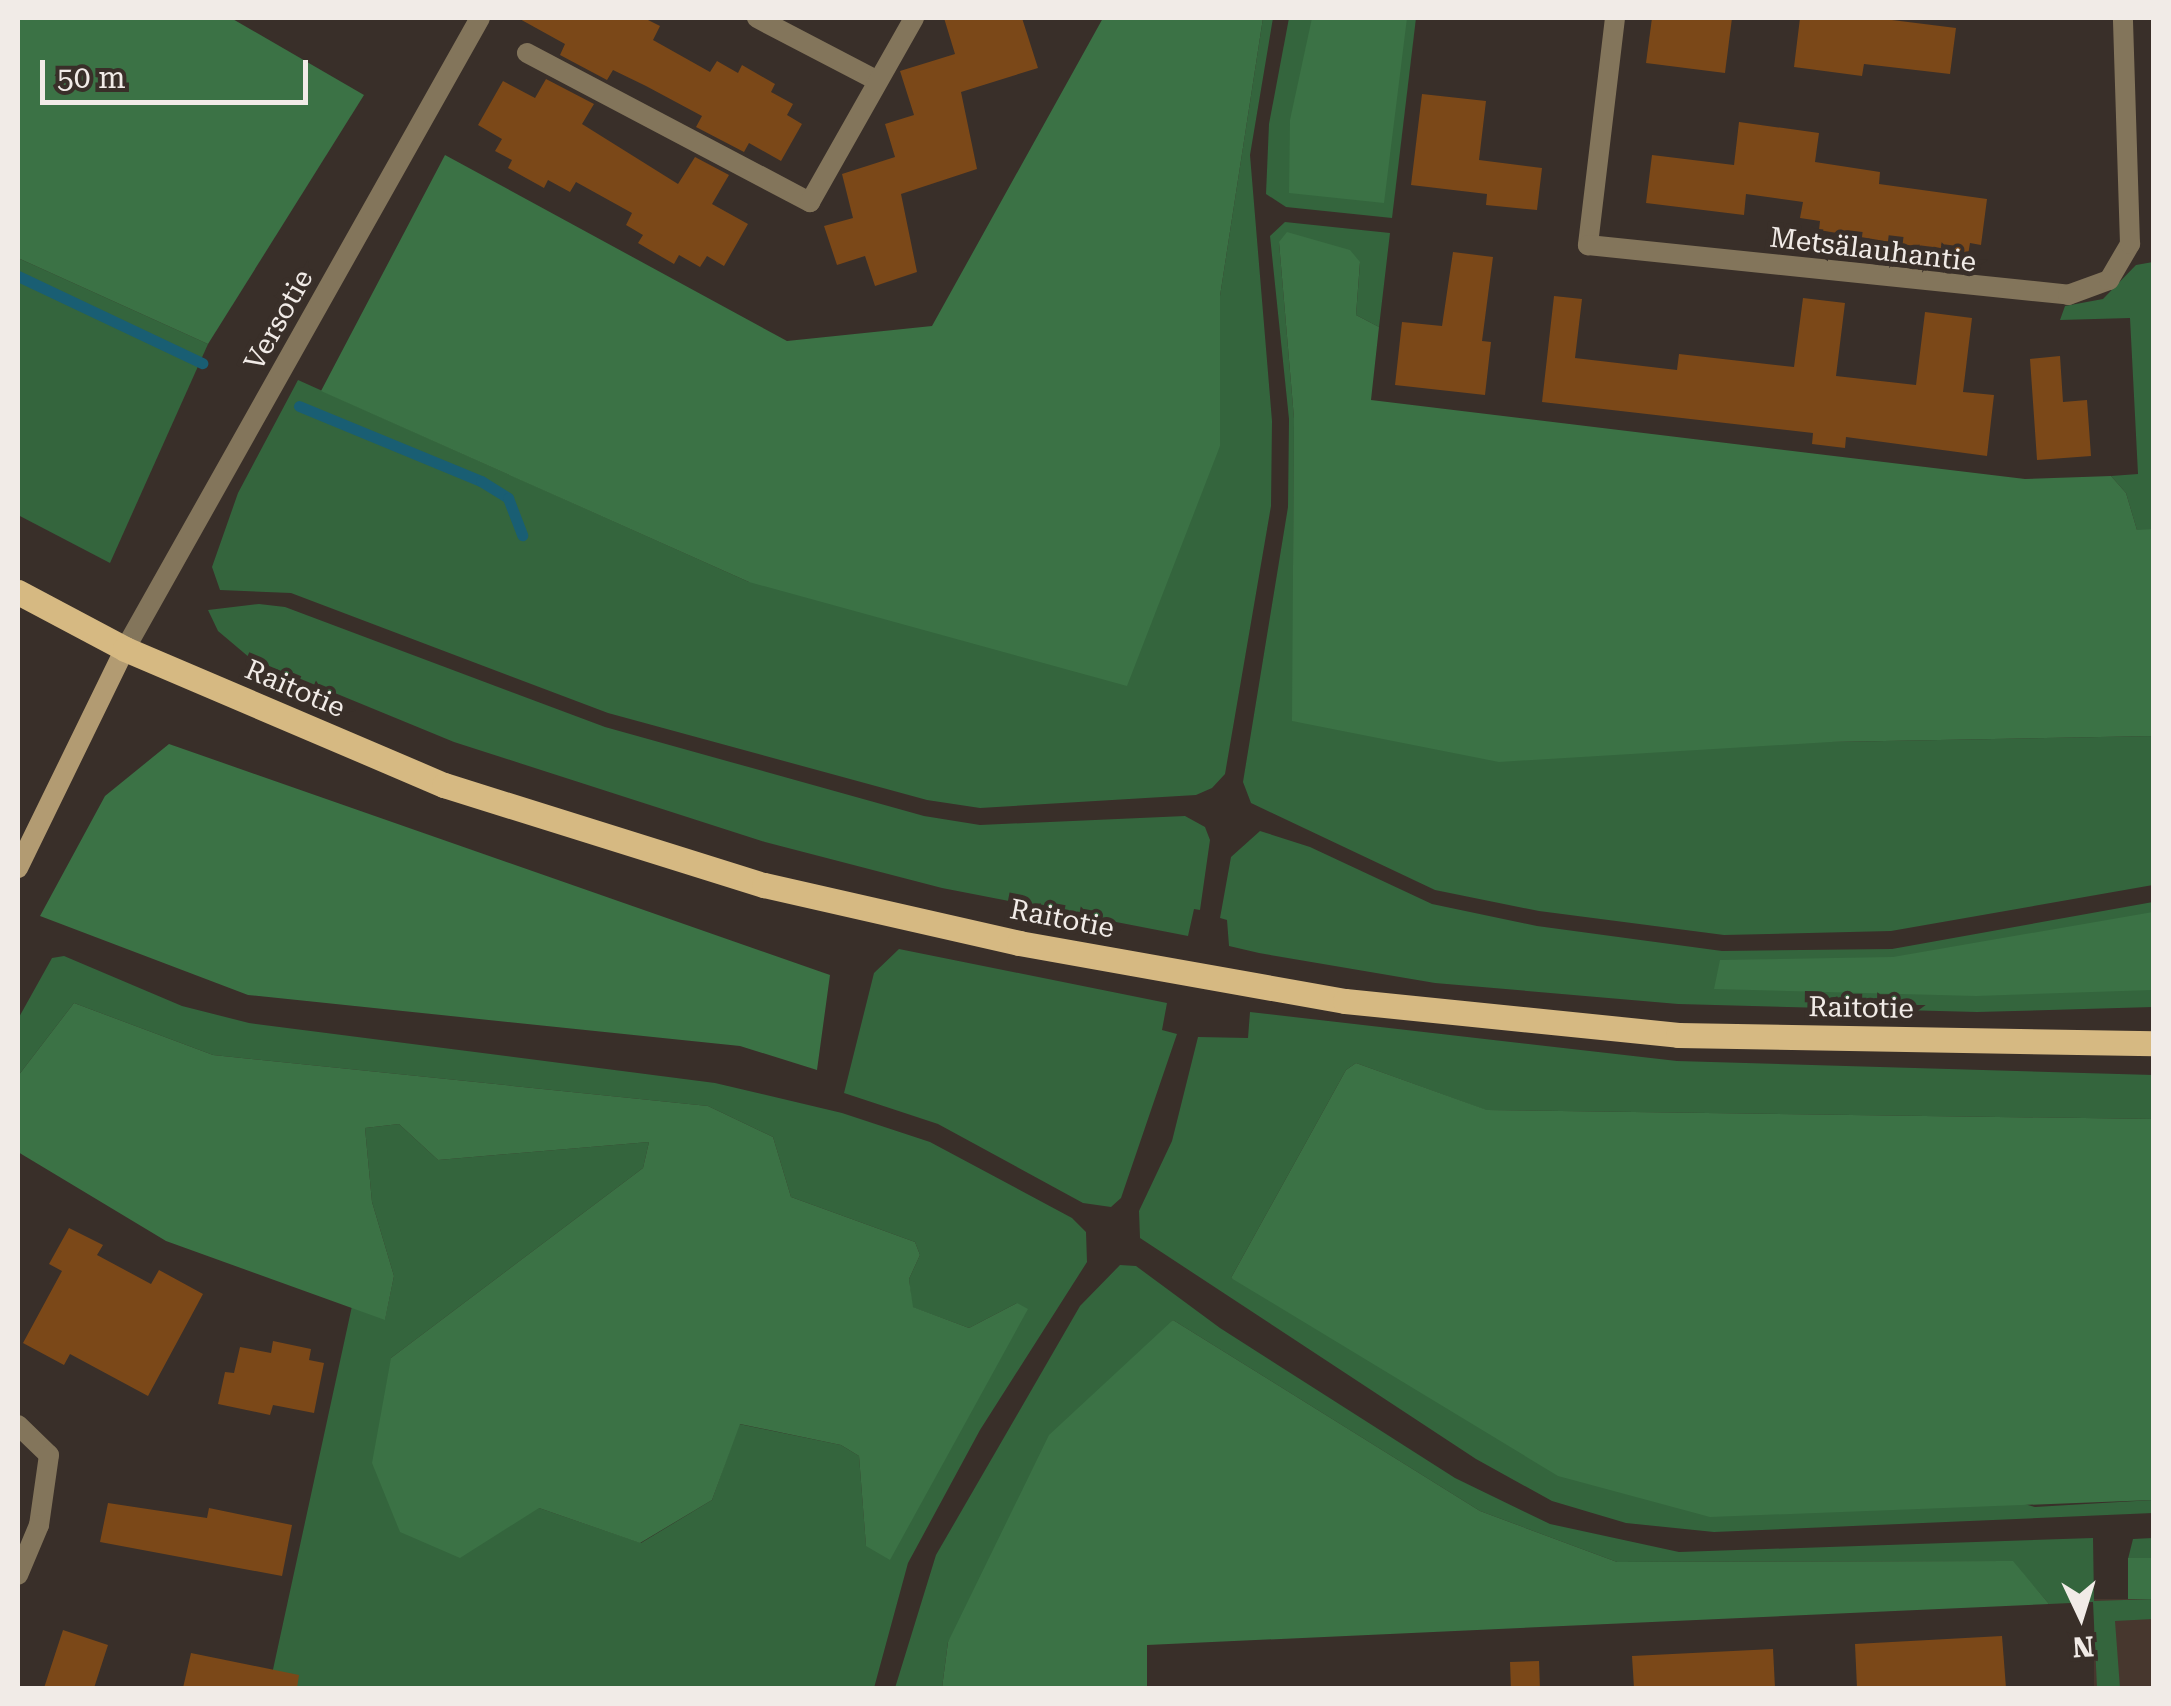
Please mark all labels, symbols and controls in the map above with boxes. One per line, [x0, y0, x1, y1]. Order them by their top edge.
scale bar [45, 40, 312, 102]
text: 50 m [57, 60, 126, 95]
street label: Metsälauhantie [1768, 221, 1978, 279]
street label: Versotie [238, 264, 320, 376]
street label: Raitotie [240, 653, 350, 725]
street label: Raitotie [1007, 892, 1117, 946]
street label: Raitotie [1808, 990, 1914, 1026]
north arrow [2031, 1566, 2131, 1666]
text: N [2071, 1629, 2095, 1664]

